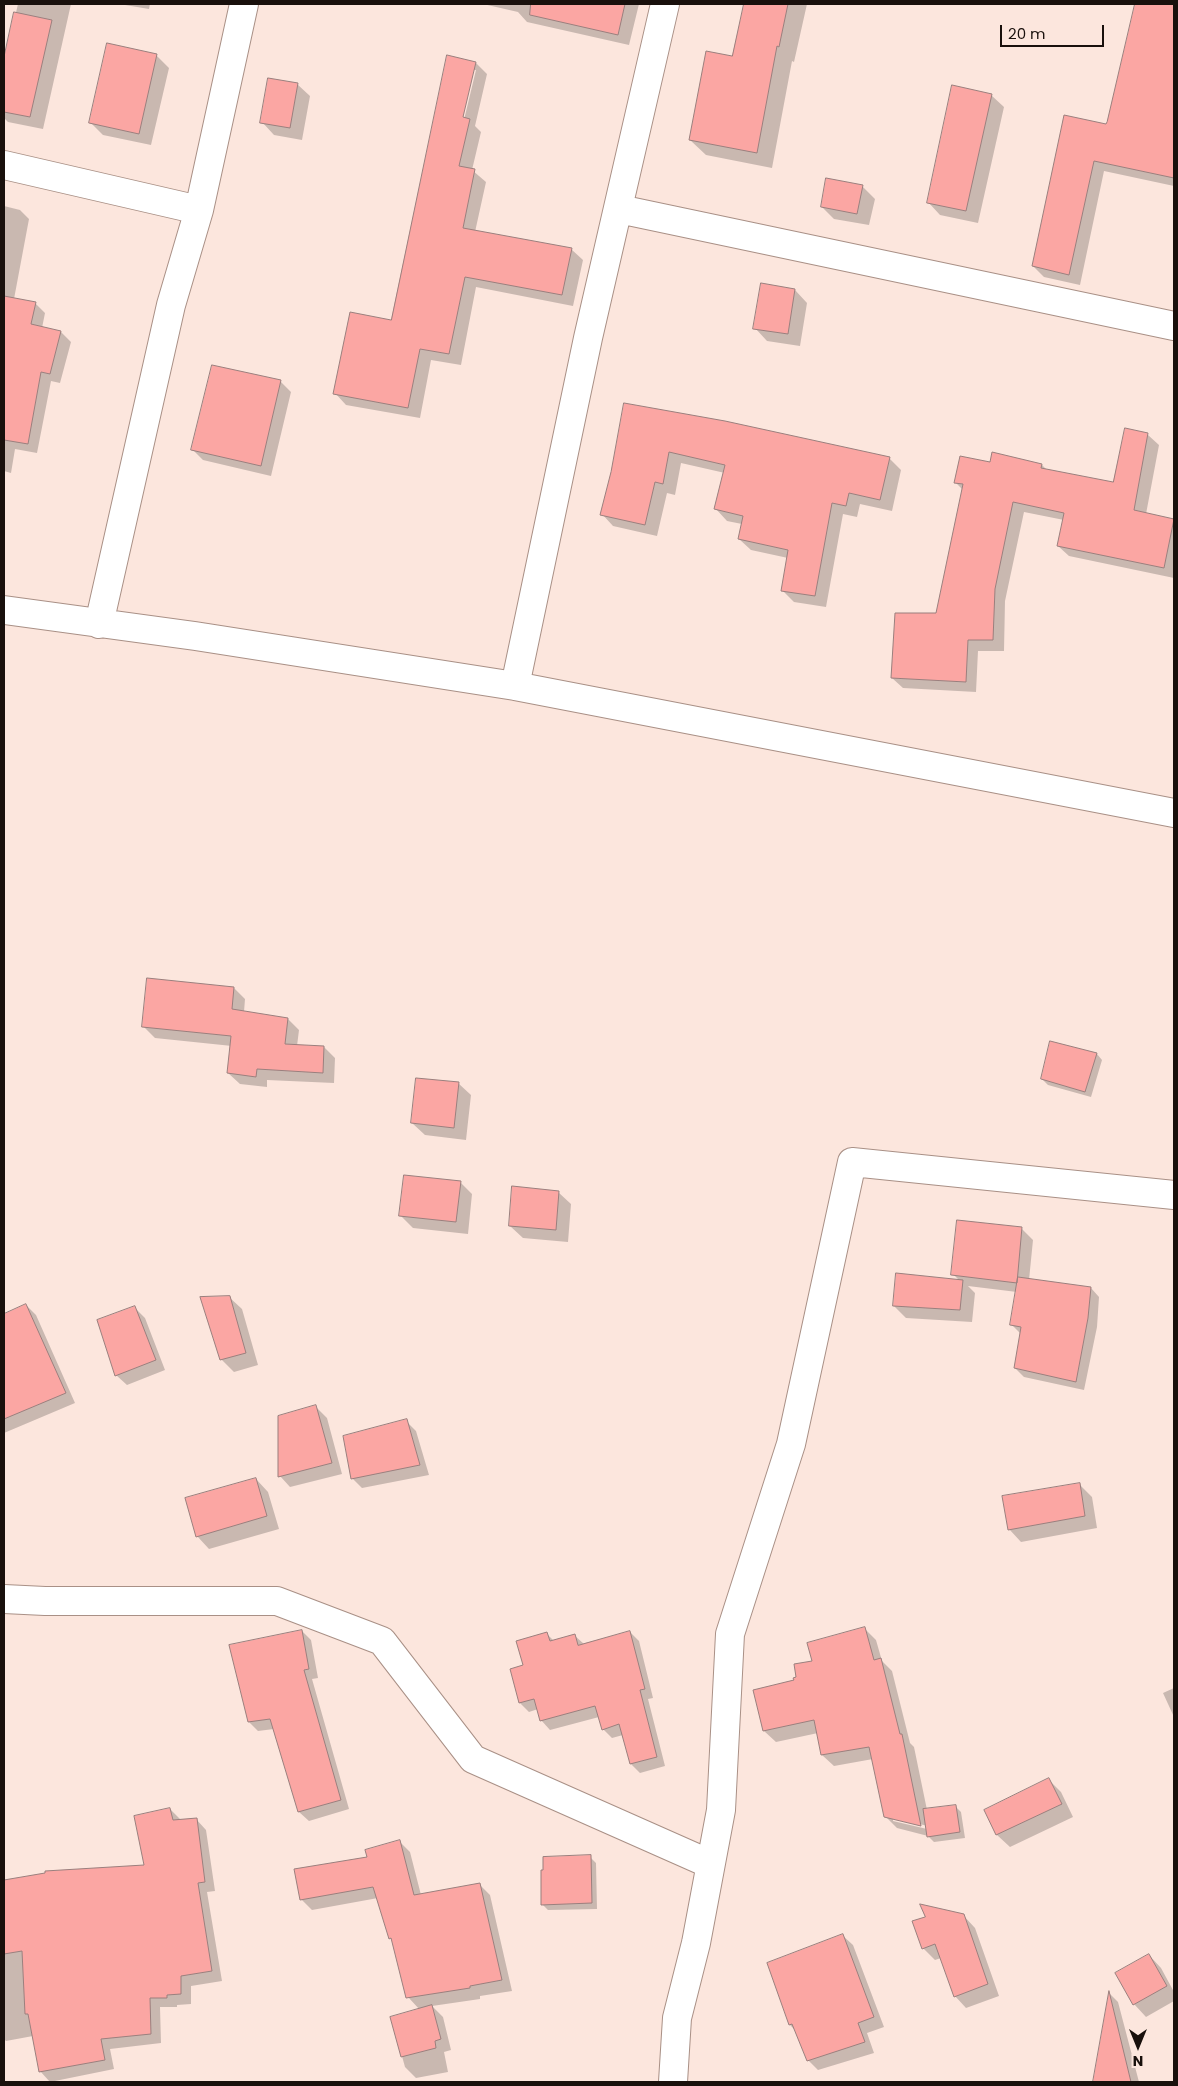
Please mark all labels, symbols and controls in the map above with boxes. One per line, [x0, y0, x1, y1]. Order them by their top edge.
scale bar [1003, 15, 1107, 47]
text: 20 m [1008, 23, 1046, 44]
north arrow [1113, 2021, 1163, 2071]
text: N [1133, 2051, 1143, 2071]

